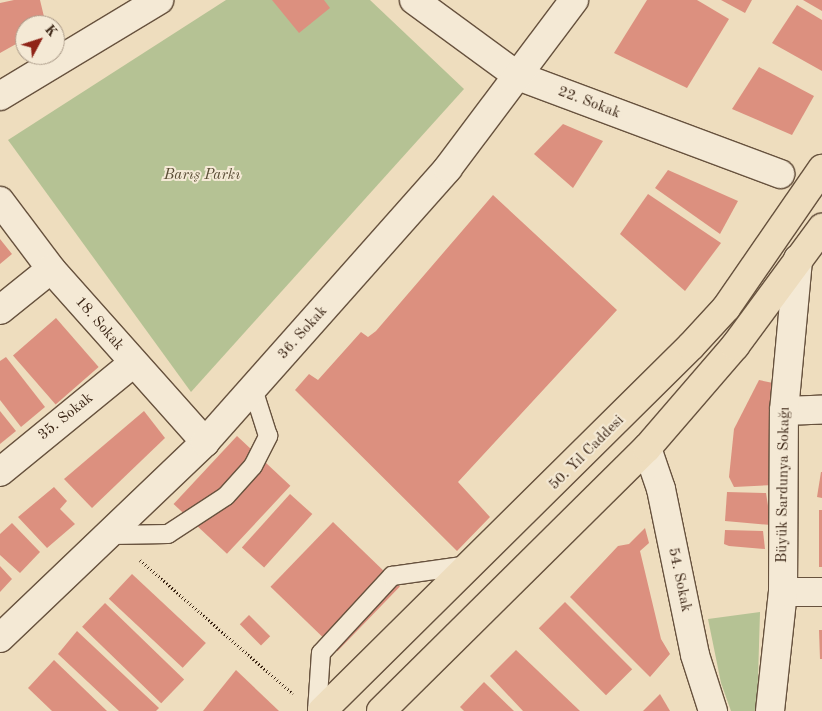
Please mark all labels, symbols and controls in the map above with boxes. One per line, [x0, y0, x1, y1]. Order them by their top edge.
north arrow [15, 15, 65, 65]
text: K [42, 22, 60, 40]
street label: 22. Sokak [555, 83, 623, 123]
park label: Barış Parkı [164, 167, 240, 185]
street label: 18. Sokak [71, 293, 127, 355]
street label: 36. Sokak [274, 303, 332, 363]
street label: 35. Sokak [35, 389, 97, 445]
street label: Büyük Sardunya Sokağı [774, 407, 794, 563]
street label: 50. Yıl Caddesi [546, 412, 628, 494]
street label: 54. Sokak [663, 546, 695, 614]

